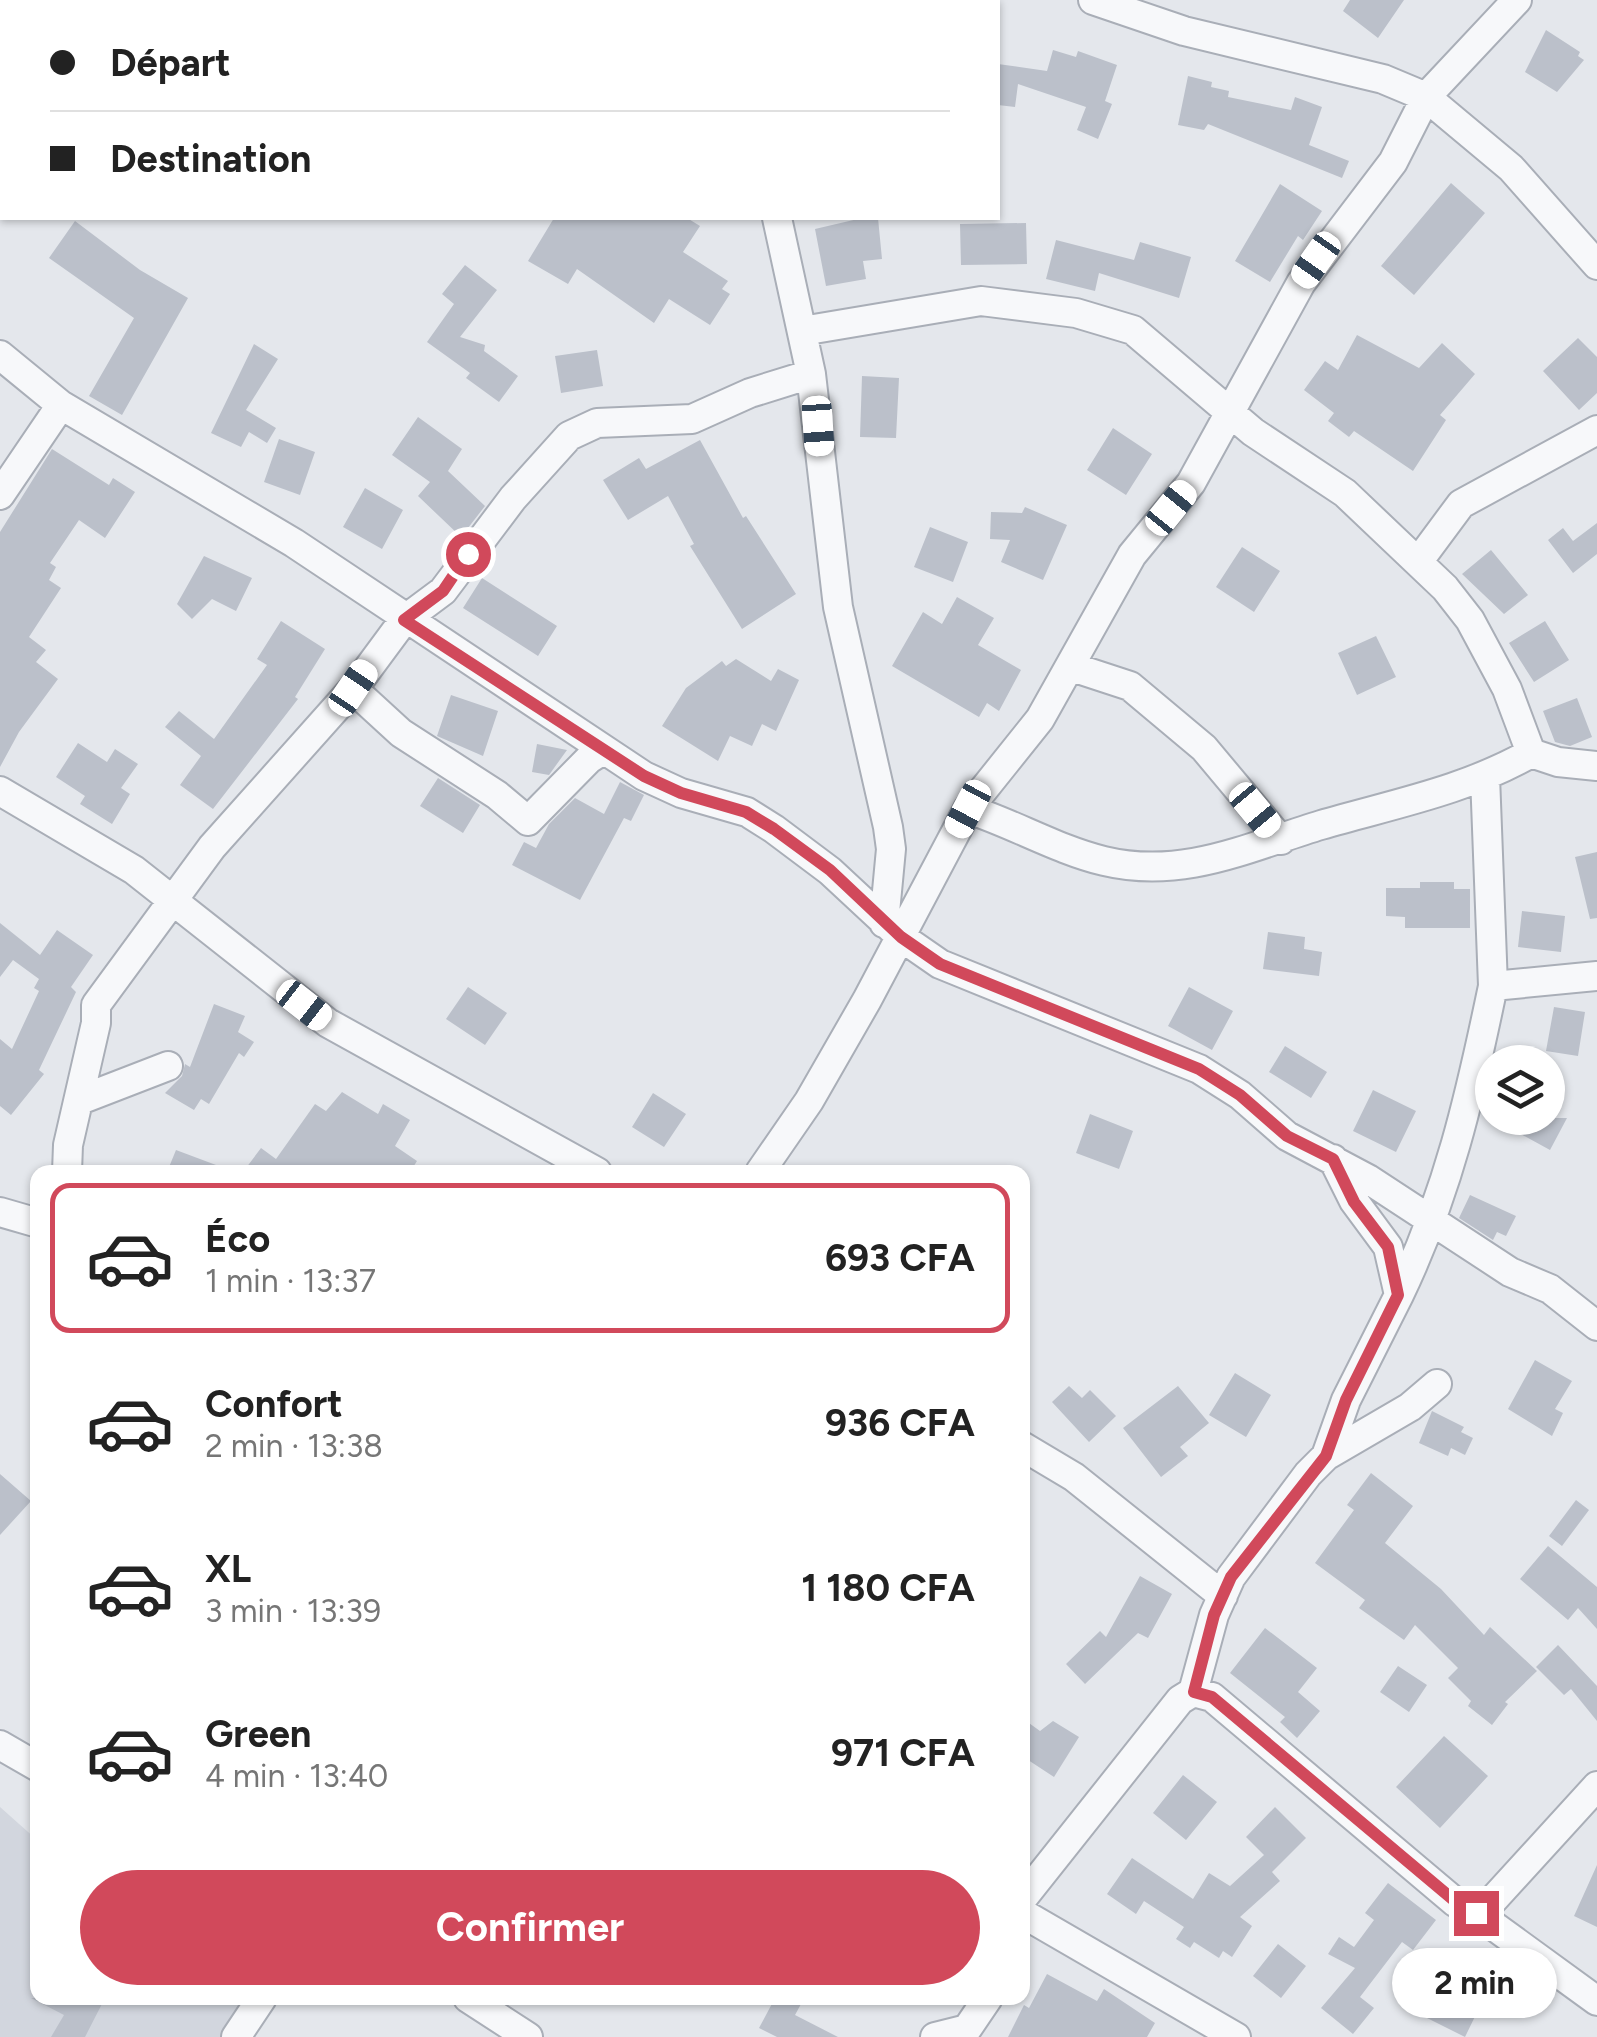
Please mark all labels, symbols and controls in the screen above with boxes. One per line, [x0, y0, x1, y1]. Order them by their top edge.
text: Départ [110, 40, 231, 86]
text: Destination [110, 136, 311, 182]
car [1287, 227, 1345, 293]
car [801, 395, 835, 457]
car [1140, 475, 1202, 541]
route start [446, 532, 491, 577]
car [324, 655, 382, 721]
car [941, 775, 995, 843]
car [1224, 777, 1286, 843]
car [271, 975, 337, 1035]
map controls [1475, 1045, 1565, 1135]
button: layers [1475, 1045, 1565, 1135]
icon: car [85, 1213, 175, 1303]
text: Éco [205, 1216, 270, 1262]
text: 693 CFA [825, 1235, 975, 1281]
text: 1 min · 13:37 [205, 1262, 376, 1300]
icon: car [85, 1378, 175, 1468]
text: Confort [205, 1381, 342, 1427]
text: 936 CFA [825, 1400, 975, 1446]
text: 2 min · 13:38 [205, 1427, 383, 1465]
icon: car [85, 1543, 175, 1633]
text: XL [205, 1546, 251, 1592]
text: 1 180 CFA [801, 1565, 975, 1611]
text: 3 min · 13:39 [205, 1592, 381, 1630]
icon: car [85, 1708, 175, 1798]
text: Green [205, 1711, 311, 1757]
text: 971 CFA [831, 1730, 975, 1776]
text: 4 min · 13:40 [205, 1757, 388, 1795]
button: Confirmer [80, 1870, 980, 1985]
route end [1454, 1891, 1499, 1936]
callout: 2 min [1394, 1948, 1558, 2018]
text: 2 min [1434, 1964, 1515, 2002]

